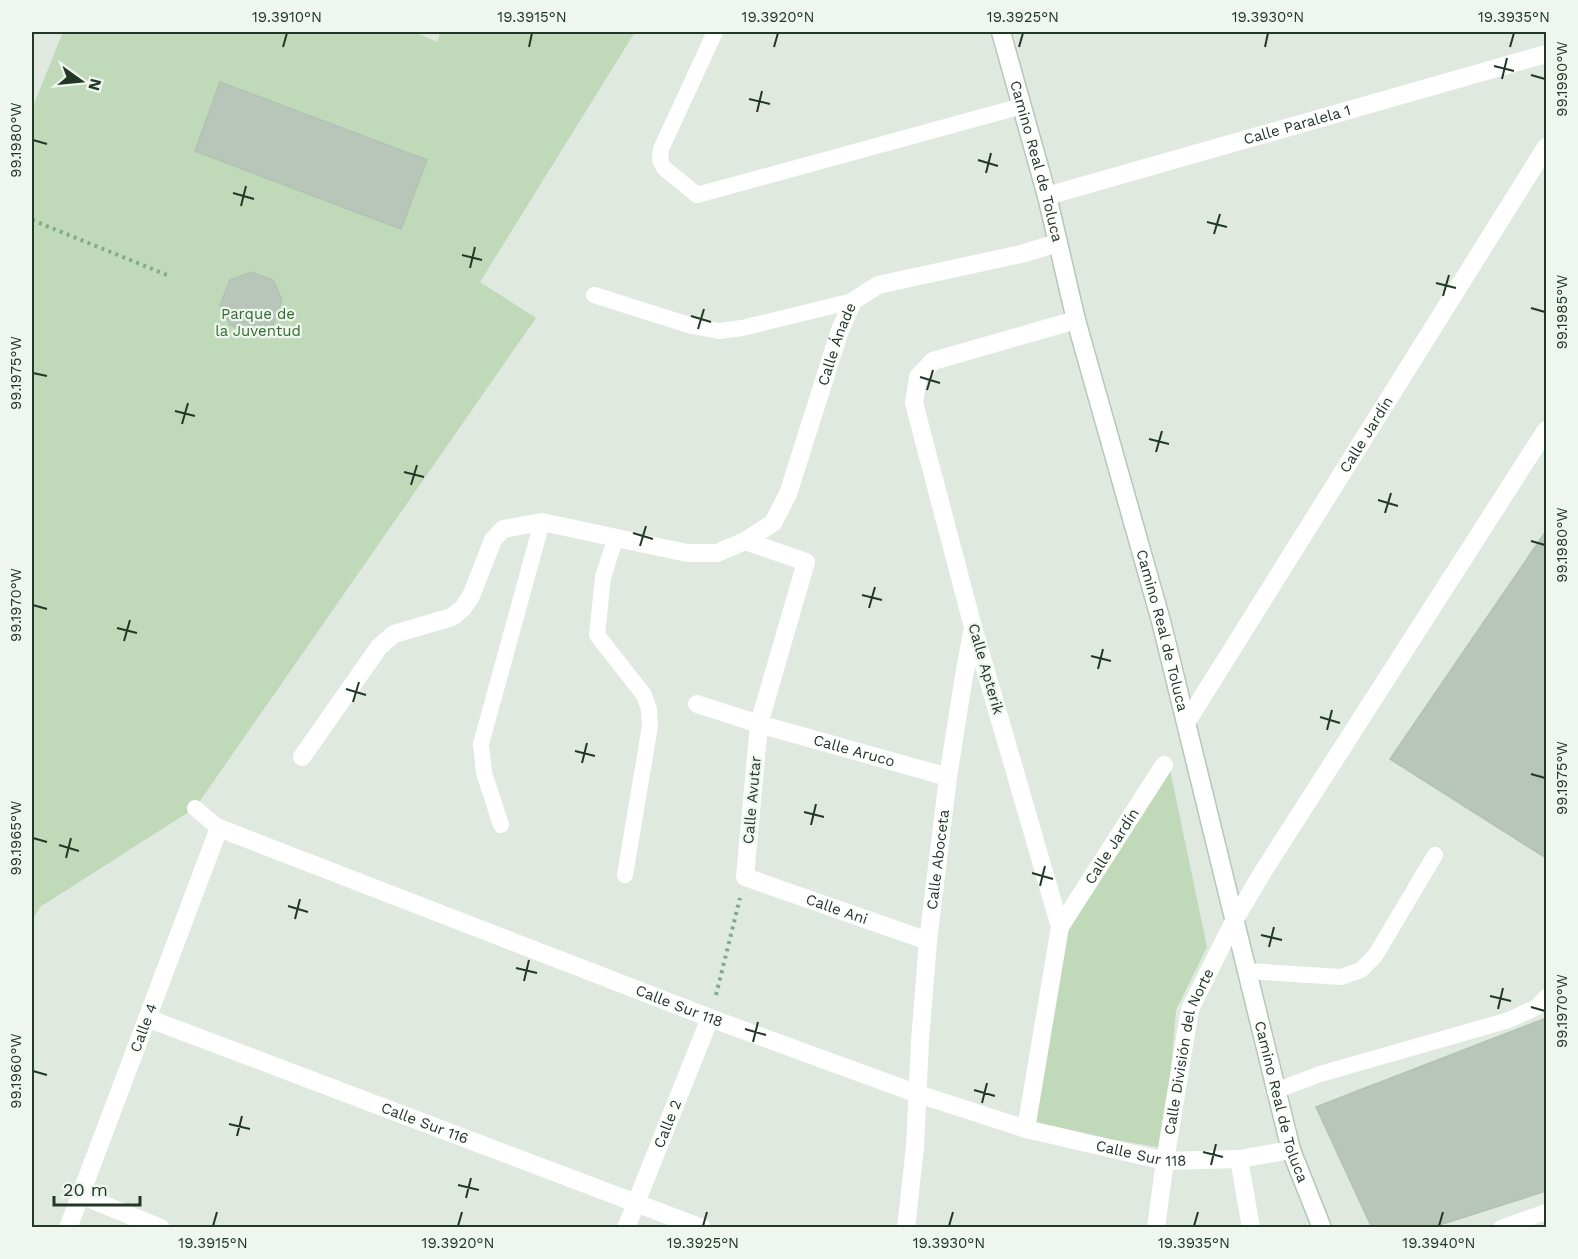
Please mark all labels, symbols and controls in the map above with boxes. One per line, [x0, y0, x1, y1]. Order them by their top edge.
text: 19.3910°N [252, 8, 322, 26]
text: 19.3915°N [497, 8, 567, 26]
text: 19.3920°N [742, 8, 814, 26]
text: 19.3925°N [987, 8, 1059, 26]
text: 19.3930°N [1232, 8, 1304, 26]
text: 19.3935°N [1478, 8, 1550, 26]
text: 99.1990°W [1553, 41, 1571, 117]
north arrow [51, 51, 111, 111]
text: N [84, 77, 106, 93]
street label: Camino Real de Toluca [1006, 78, 1067, 244]
street label: Calle Paralela 1 [1241, 101, 1353, 149]
text: 99.1980°W [7, 102, 25, 178]
text: 99.1985°W [1553, 275, 1571, 349]
street label: Calle Ánade [814, 300, 860, 388]
park label: Parque de la Juventud [215, 305, 301, 340]
text: 99.1975°W [7, 336, 25, 410]
street label: Calle Jardín [1336, 393, 1397, 476]
text: 99.1980°W [1553, 507, 1571, 583]
street label: Camino Real de Toluca [1132, 548, 1192, 714]
text: 99.1970°W [7, 568, 25, 642]
street label: Calle Apterik [964, 621, 1008, 717]
street label: Calle Aruco [811, 731, 897, 771]
text: 99.1975°W [1553, 741, 1571, 815]
street label: Calle Avutar [739, 755, 765, 845]
text: 99.1965°W [7, 801, 25, 875]
street label: Calle Jardín [1081, 805, 1143, 888]
street label: Calle Aboceta [923, 808, 953, 911]
street label: Calle Ani [803, 890, 870, 928]
street label: Calle División del Norte [1160, 966, 1218, 1136]
text: 99.1970°W [1553, 974, 1571, 1048]
street label: Calle Sur 118 [633, 981, 725, 1031]
street label: Calle 4 [126, 1001, 161, 1055]
street label: Camino Real de Toluca [1251, 1019, 1312, 1185]
text: 99.1960°W [7, 1033, 25, 1109]
street label: Calle 2 [650, 1097, 685, 1151]
street label: Calle Sur 116 [379, 1098, 471, 1148]
street label: Calle Sur 118 [1094, 1136, 1187, 1170]
scale bar [54, 1169, 140, 1207]
text: 20 m [63, 1179, 108, 1200]
text: 19.3915°N [178, 1234, 248, 1252]
text: 19.3920°N [422, 1234, 494, 1252]
text: 19.3925°N [667, 1234, 739, 1252]
text: 19.3930°N [913, 1234, 985, 1252]
text: 19.3935°N [1158, 1234, 1230, 1252]
text: 19.3940°N [1402, 1234, 1476, 1252]

